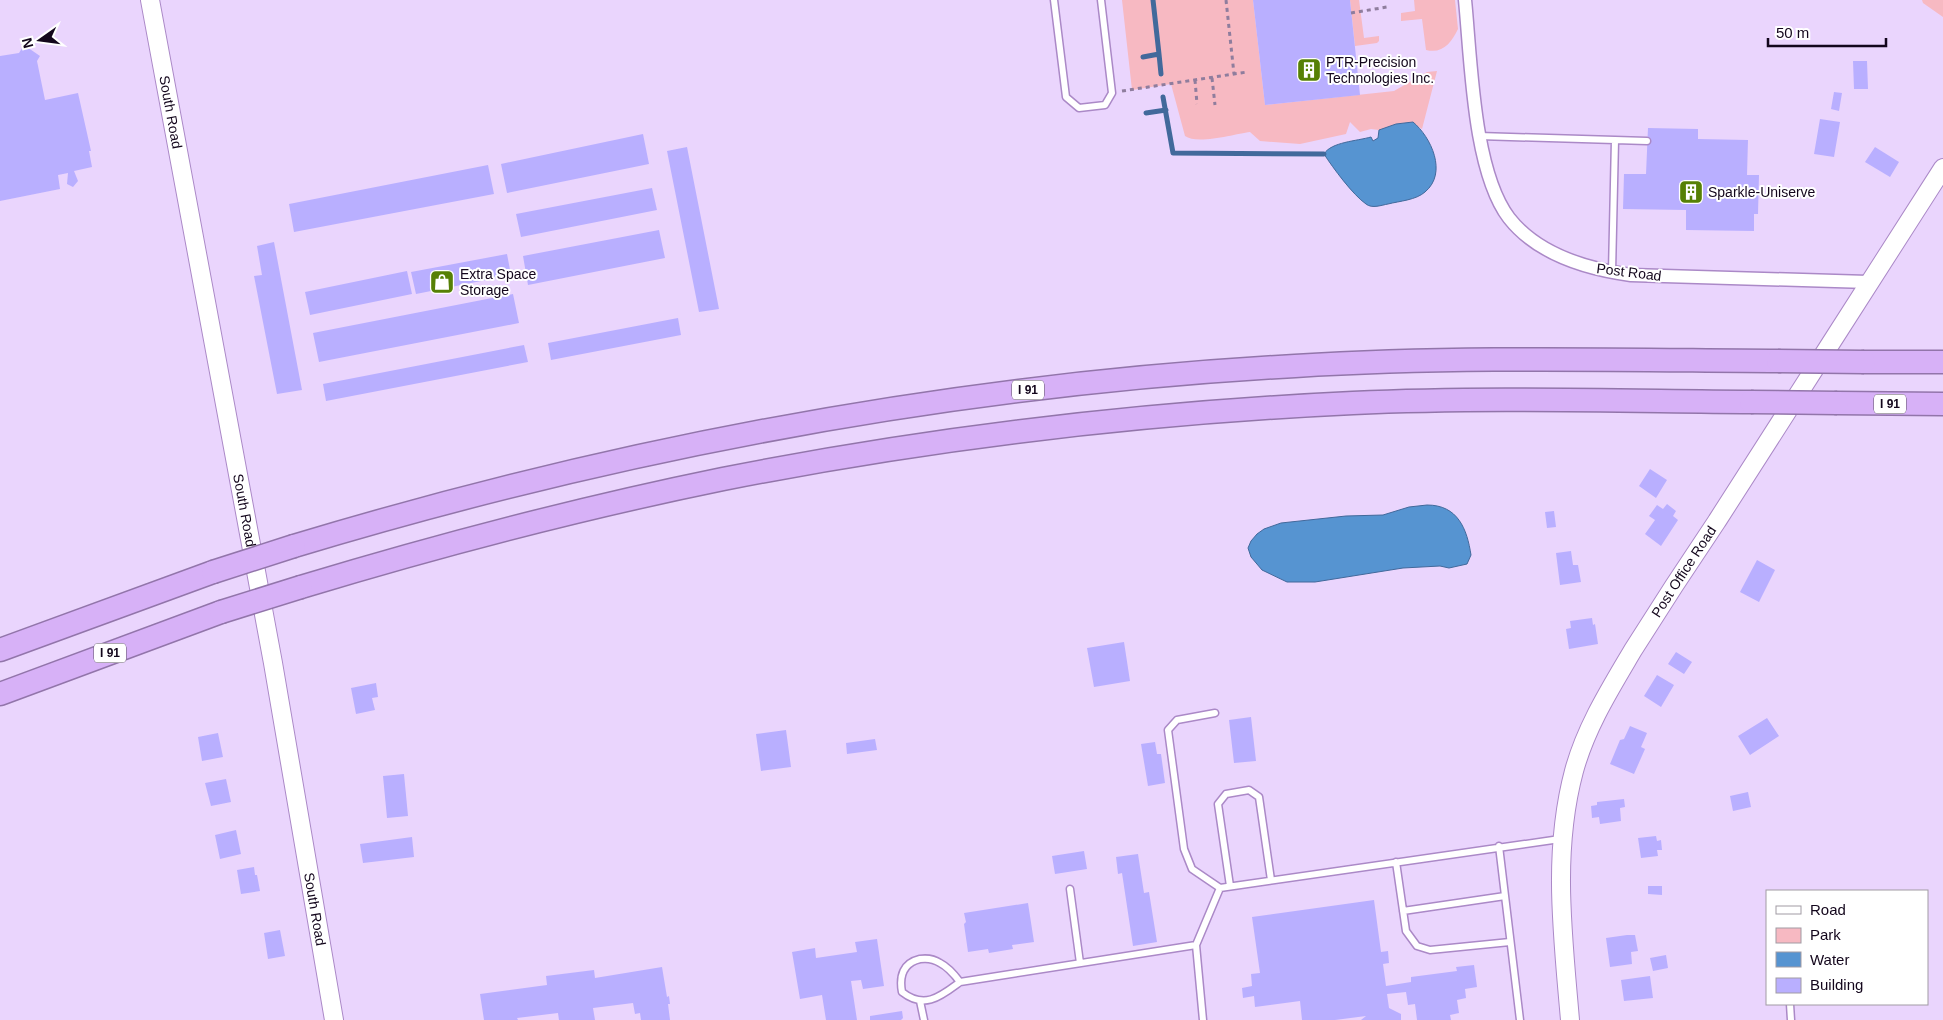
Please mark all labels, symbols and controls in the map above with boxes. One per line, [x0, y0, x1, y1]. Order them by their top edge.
north arrow [15, 15, 65, 65]
scale bar [1768, 15, 1886, 47]
text: 50 m [1776, 24, 1809, 41]
text: N [18, 36, 36, 50]
place label: PTR-Precision Technologies Inc. [1326, 54, 1434, 86]
building icon: PTR-Precision Technologies Inc. [1296, 57, 1322, 83]
street label: South Road [156, 74, 185, 150]
building icon: Sparkle-Uniserve [1678, 179, 1704, 205]
place label: Sparkle-Uniserve [1708, 184, 1816, 200]
street label: Post Road [1596, 260, 1662, 284]
place label: Extra Space Storage [460, 266, 536, 298]
shop icon: Extra Space Storage [429, 269, 455, 295]
road number: I 91 [1012, 380, 1044, 400]
road number: I 91 [1874, 394, 1906, 414]
street label: South Road [230, 472, 259, 548]
street label: Post Office Road [1648, 523, 1719, 620]
road number: I 91 [94, 644, 126, 662]
street label: South Road [301, 871, 329, 947]
legend [1766, 890, 1928, 1005]
text: Road [1810, 901, 1846, 918]
text: Park [1810, 926, 1841, 943]
text: Water [1810, 951, 1849, 968]
text: Building [1810, 976, 1863, 993]

